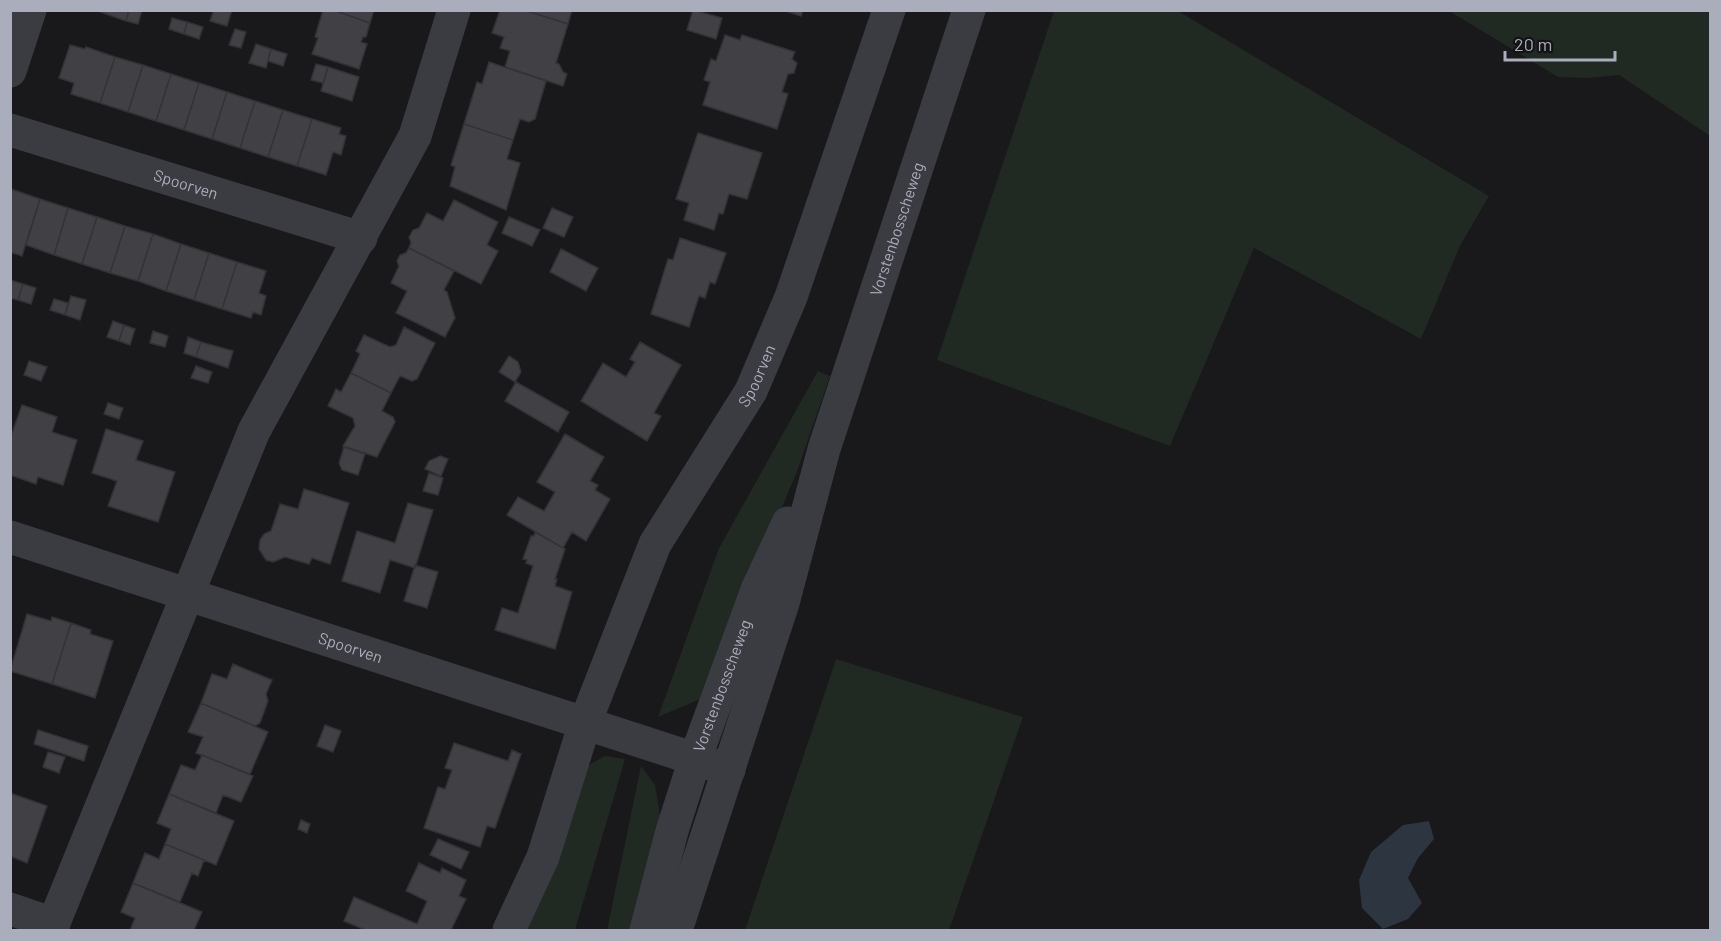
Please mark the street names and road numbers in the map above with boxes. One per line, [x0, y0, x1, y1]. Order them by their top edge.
street label: Vorstenbosscheweg [865, 160, 927, 298]
street label: Spoorven [152, 165, 221, 202]
street label: Spoorven [734, 342, 779, 410]
street label: Vorstenbosscheweg [688, 617, 754, 754]
street label: Spoorven [316, 628, 385, 666]

